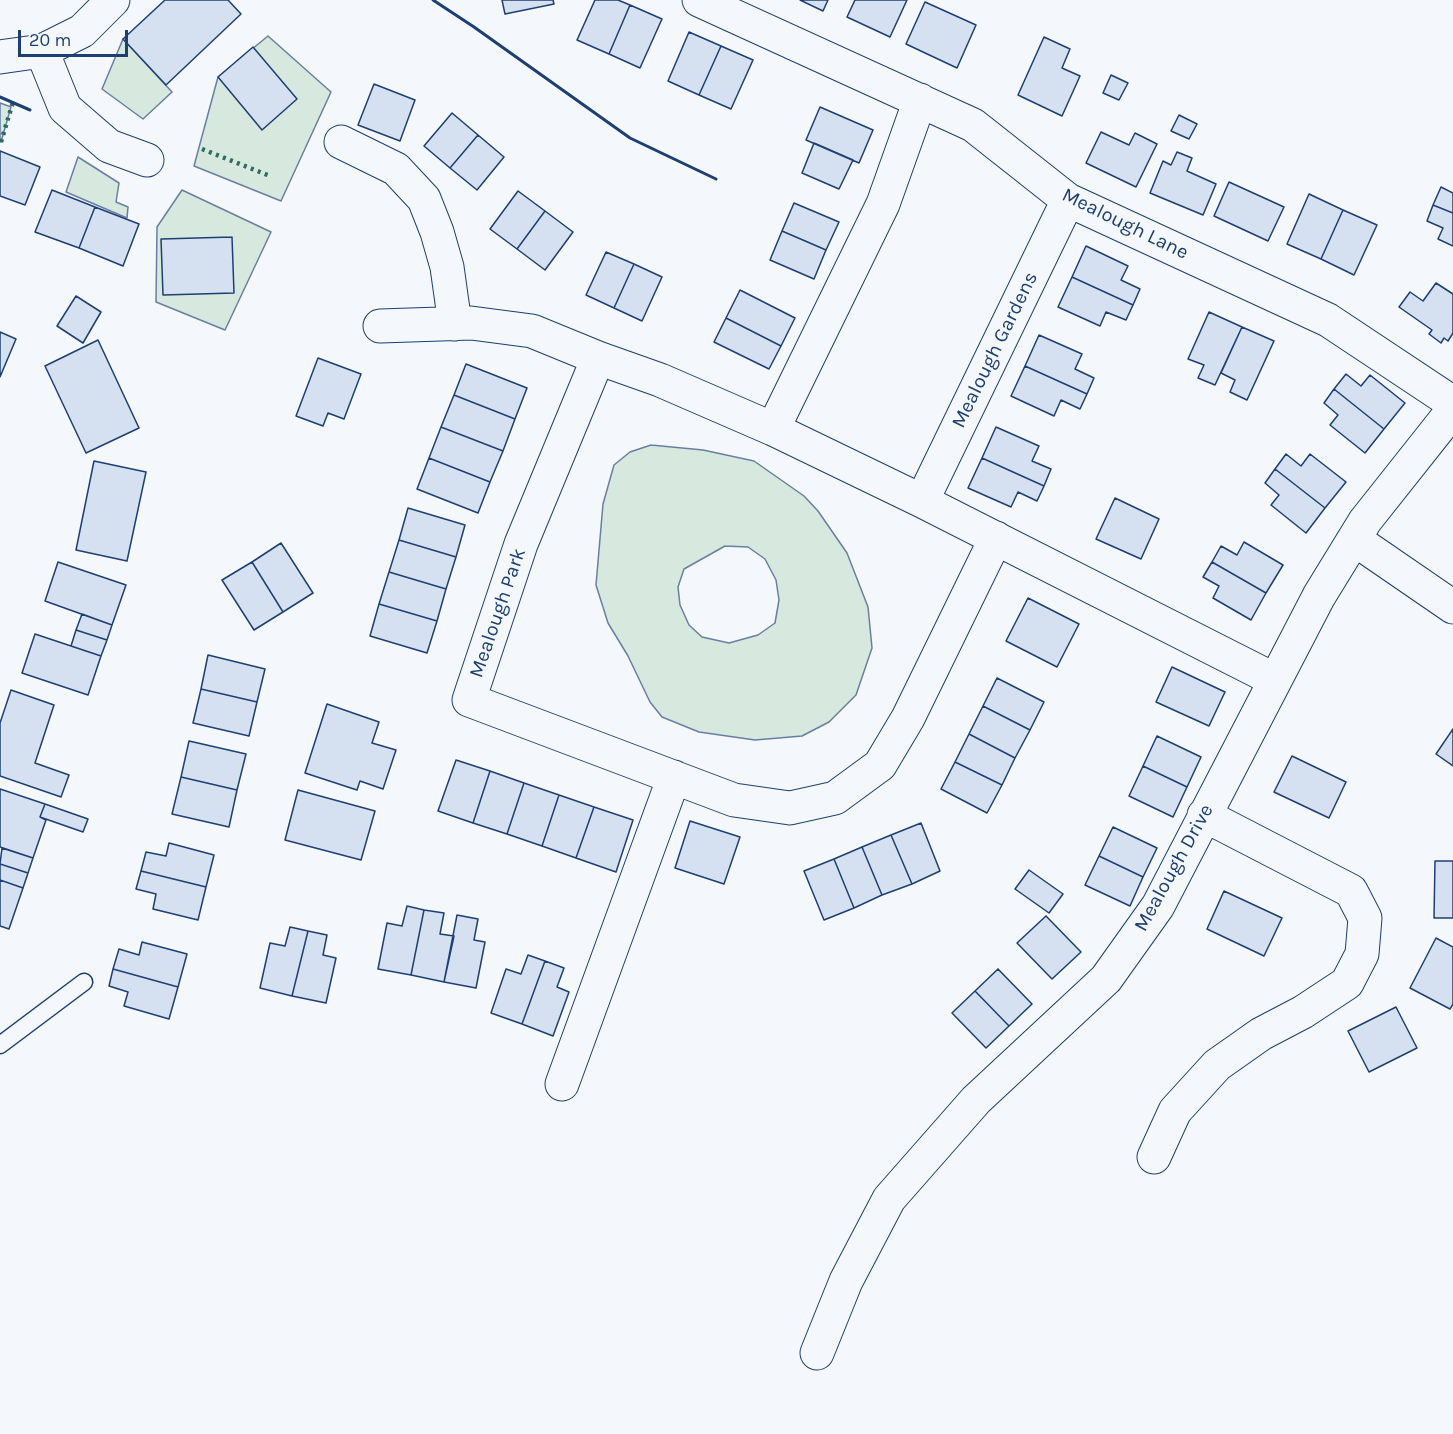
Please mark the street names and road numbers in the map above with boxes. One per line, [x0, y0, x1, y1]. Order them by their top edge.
street label: Mealough Lane [1058, 183, 1192, 265]
street label: Mealough Gardens [947, 268, 1043, 432]
street label: Mealough Park [465, 545, 531, 681]
street label: Mealough Drive [1129, 800, 1219, 936]

